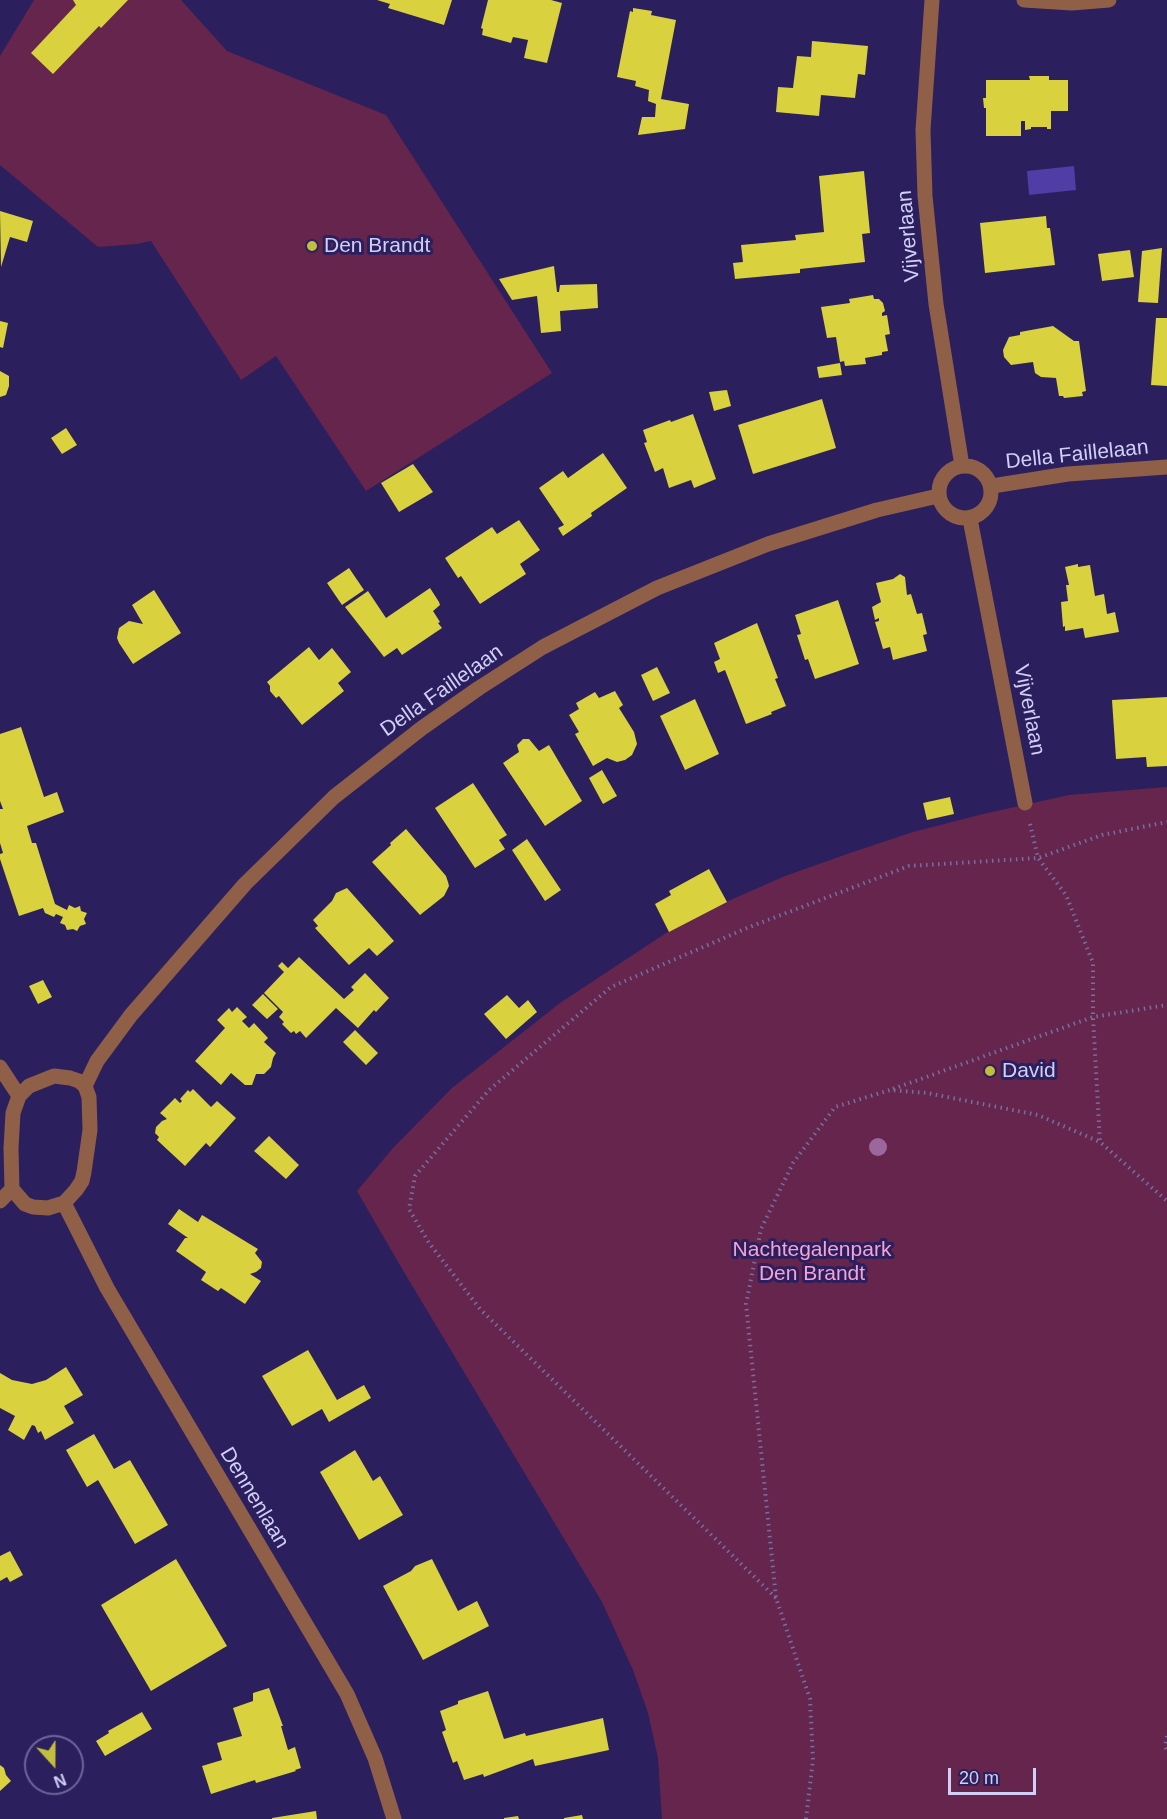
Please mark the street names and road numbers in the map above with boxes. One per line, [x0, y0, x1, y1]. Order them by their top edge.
street label: Vijverlaan [892, 189, 926, 283]
street label: Della Faillelaan [1004, 435, 1150, 475]
street label: Della Faillelaan [376, 640, 508, 742]
street label: Vijverlaan [1008, 663, 1050, 757]
street label: Dennenlaan [214, 1443, 294, 1553]

